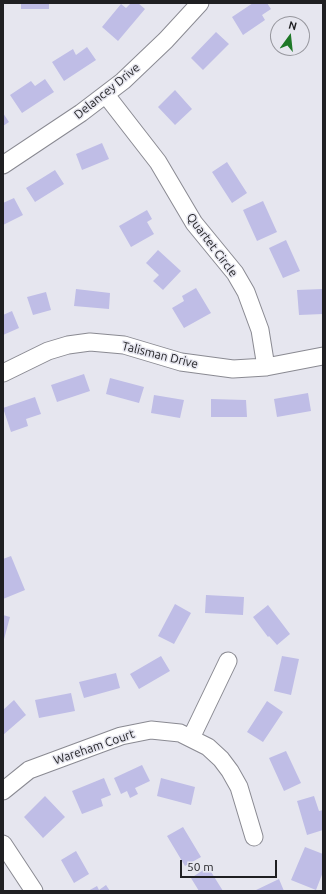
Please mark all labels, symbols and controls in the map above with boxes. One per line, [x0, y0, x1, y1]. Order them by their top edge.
north arrow [270, 16, 310, 56]
text: N [287, 19, 298, 32]
street label: Delancey Drive [71, 60, 143, 122]
street label: Quartet Circle [183, 210, 241, 280]
street label: Talisman Drive [120, 339, 200, 371]
street label: Wareham Court [52, 726, 136, 768]
scale bar [182, 852, 279, 878]
text: 50 m [187, 860, 214, 873]

